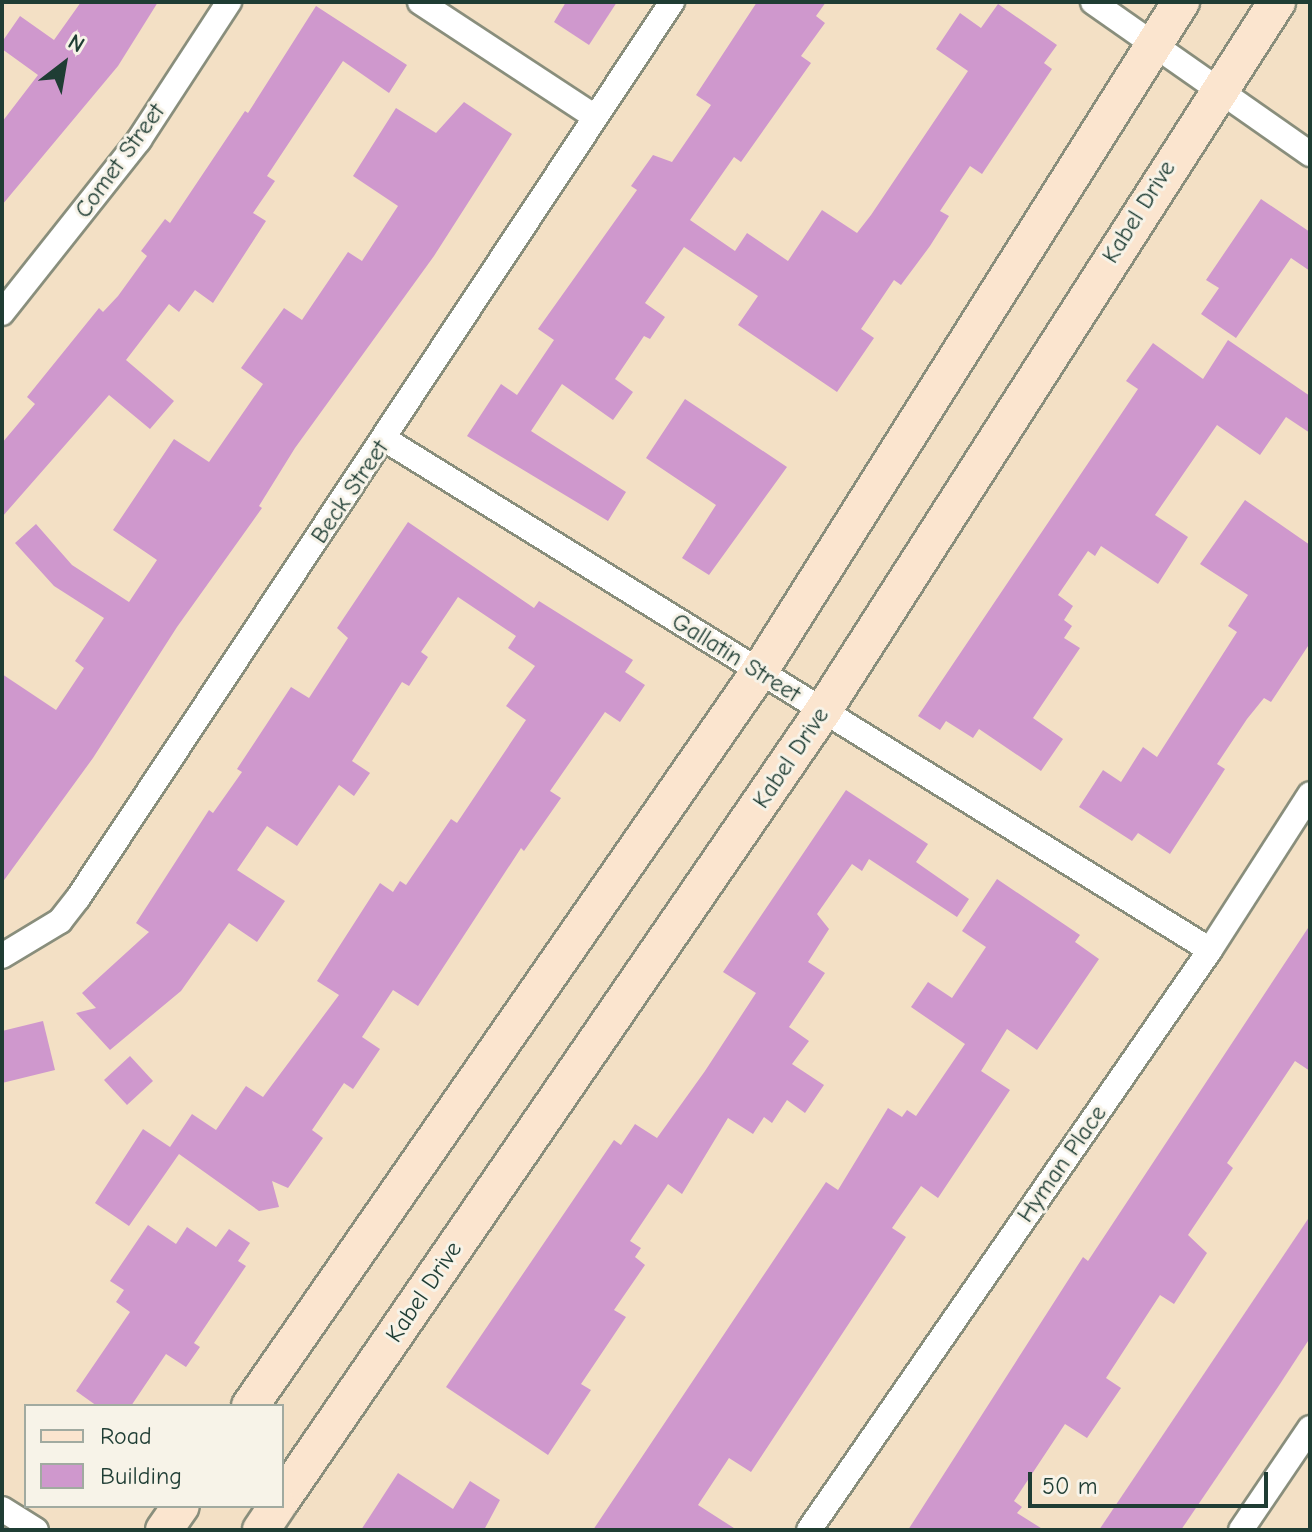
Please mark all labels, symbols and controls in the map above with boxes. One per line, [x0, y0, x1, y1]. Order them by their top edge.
north arrow [24, 24, 104, 104]
text: N [64, 29, 89, 58]
street label: Comet Street [69, 98, 171, 224]
street label: Kabel Drive [1096, 155, 1182, 269]
street label: Beck Street [305, 435, 395, 549]
street label: Gallatin Street [666, 607, 806, 709]
street label: Kabel Drive [747, 702, 835, 814]
street label: Hyman Place [1011, 1100, 1113, 1228]
street label: Kabel Drive [380, 1236, 468, 1348]
legend [24, 1404, 284, 1508]
text: Road [100, 1422, 152, 1450]
scale bar [1032, 1456, 1272, 1506]
text: Building [100, 1462, 182, 1490]
text: 50 m [1042, 1472, 1098, 1500]

